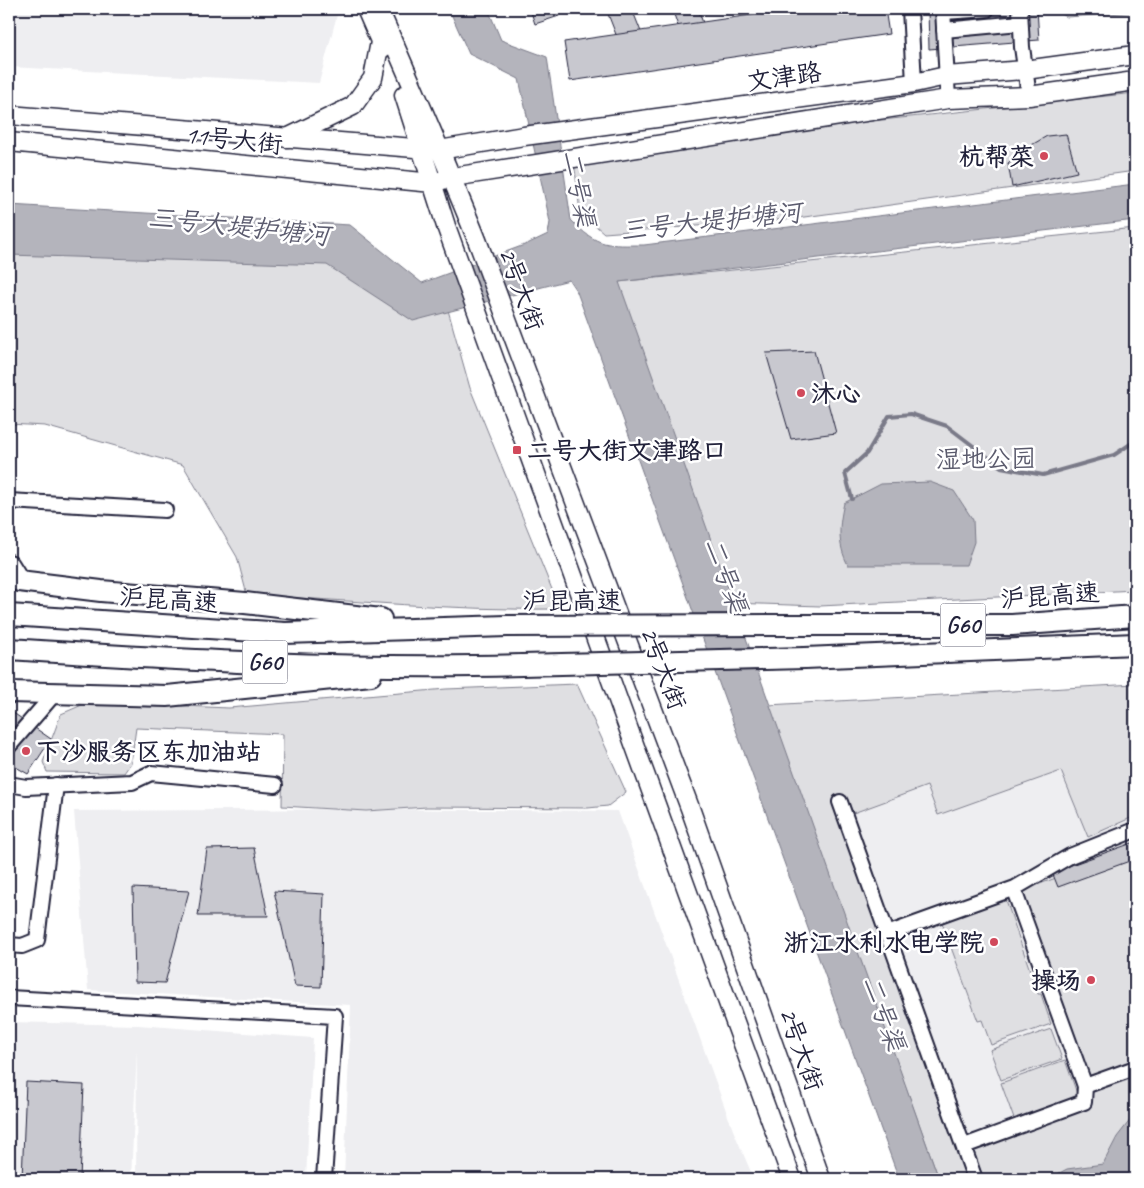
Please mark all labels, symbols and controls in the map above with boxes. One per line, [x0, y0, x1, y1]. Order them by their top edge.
street label: 文津路 [745, 56, 824, 98]
street label: 11号大街 [184, 119, 284, 161]
place label: 杭帮菜 [959, 141, 1034, 173]
water label: 二号渠 [555, 147, 603, 231]
marker: 杭帮菜 [1038, 150, 1050, 162]
water label: 三号大堤护塘河 [619, 195, 807, 247]
water label: 三号大堤护塘河 [147, 201, 335, 253]
street label: 2号大街 [491, 243, 551, 335]
place label: 沐心 [811, 378, 861, 410]
marker: 沐心 [795, 387, 807, 399]
place label: 二号大街文津路口 [527, 435, 727, 467]
park label: 湿地公园 [936, 443, 1036, 475]
marker: 二号大街文津路口 [511, 444, 523, 456]
water label: 二号渠 [697, 533, 755, 619]
street label: 沪昆高速 [999, 577, 1101, 615]
street label: 沪昆高速 [118, 581, 220, 619]
street label: 沪昆高速 [522, 585, 622, 617]
road number: G60 [940, 604, 986, 646]
street label: 2号大街 [633, 622, 693, 714]
road number: G60 [242, 640, 288, 684]
place label: 下沙服务区东加油站 [36, 736, 261, 768]
marker: 下沙服务区东加油站 [20, 745, 32, 757]
place label: 浙江水利水电学院 [784, 927, 984, 959]
marker: 浙江水利水电学院 [988, 936, 1000, 948]
place label: 操场 [1031, 965, 1081, 997]
water label: 二号渠 [855, 971, 913, 1057]
marker: 操场 [1085, 974, 1097, 986]
street label: 2号大街 [772, 1003, 830, 1095]

